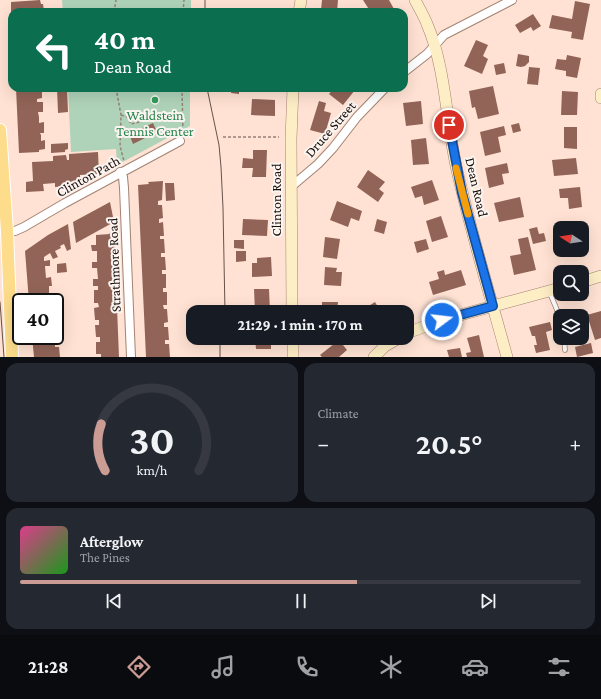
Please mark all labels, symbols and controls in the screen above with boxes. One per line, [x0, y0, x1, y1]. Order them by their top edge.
icon: left [28, 24, 80, 76]
text: 40 m [94, 24, 155, 55]
text: Dean Road [94, 57, 172, 77]
marker: Waldstein Tennis Center [150, 95, 160, 105]
street label: Druce Street [301, 97, 359, 160]
place label: Waldstein Tennis Center [116, 107, 194, 139]
pin [432, 108, 466, 142]
icon: arrive [438, 114, 460, 136]
street label: Clinton Path [53, 152, 123, 200]
street label: Dean Road [462, 156, 492, 219]
street label: Clinton Road [268, 163, 284, 237]
street label: Strathmore Road [104, 217, 124, 313]
north arrow [553, 221, 589, 257]
map controls [553, 221, 589, 345]
button: search [553, 265, 589, 301]
speed limit sign: 40 [12, 293, 64, 345]
position arrow [421, 299, 463, 341]
button: layers [553, 309, 589, 345]
text: 21:29 · 1 min · 170 m [238, 317, 363, 333]
text: Climate [318, 406, 358, 421]
text: 30 [129, 416, 175, 462]
text: 20.5° [416, 427, 483, 460]
text: − [318, 431, 329, 456]
text: + [569, 431, 581, 456]
text: km/h [136, 461, 167, 477]
text: Afterglow [80, 534, 143, 550]
text: The Pines [80, 550, 130, 565]
icon: previous [103, 590, 125, 612]
icon: pause [290, 590, 312, 612]
icon: next [477, 590, 499, 612]
icon: directions [125, 653, 153, 681]
icon: music [209, 653, 237, 681]
icon: phone [293, 653, 321, 681]
icon: climate [377, 653, 405, 681]
icon: car [461, 653, 489, 681]
icon: filters [545, 653, 573, 681]
text: 21:28 [28, 657, 69, 677]

